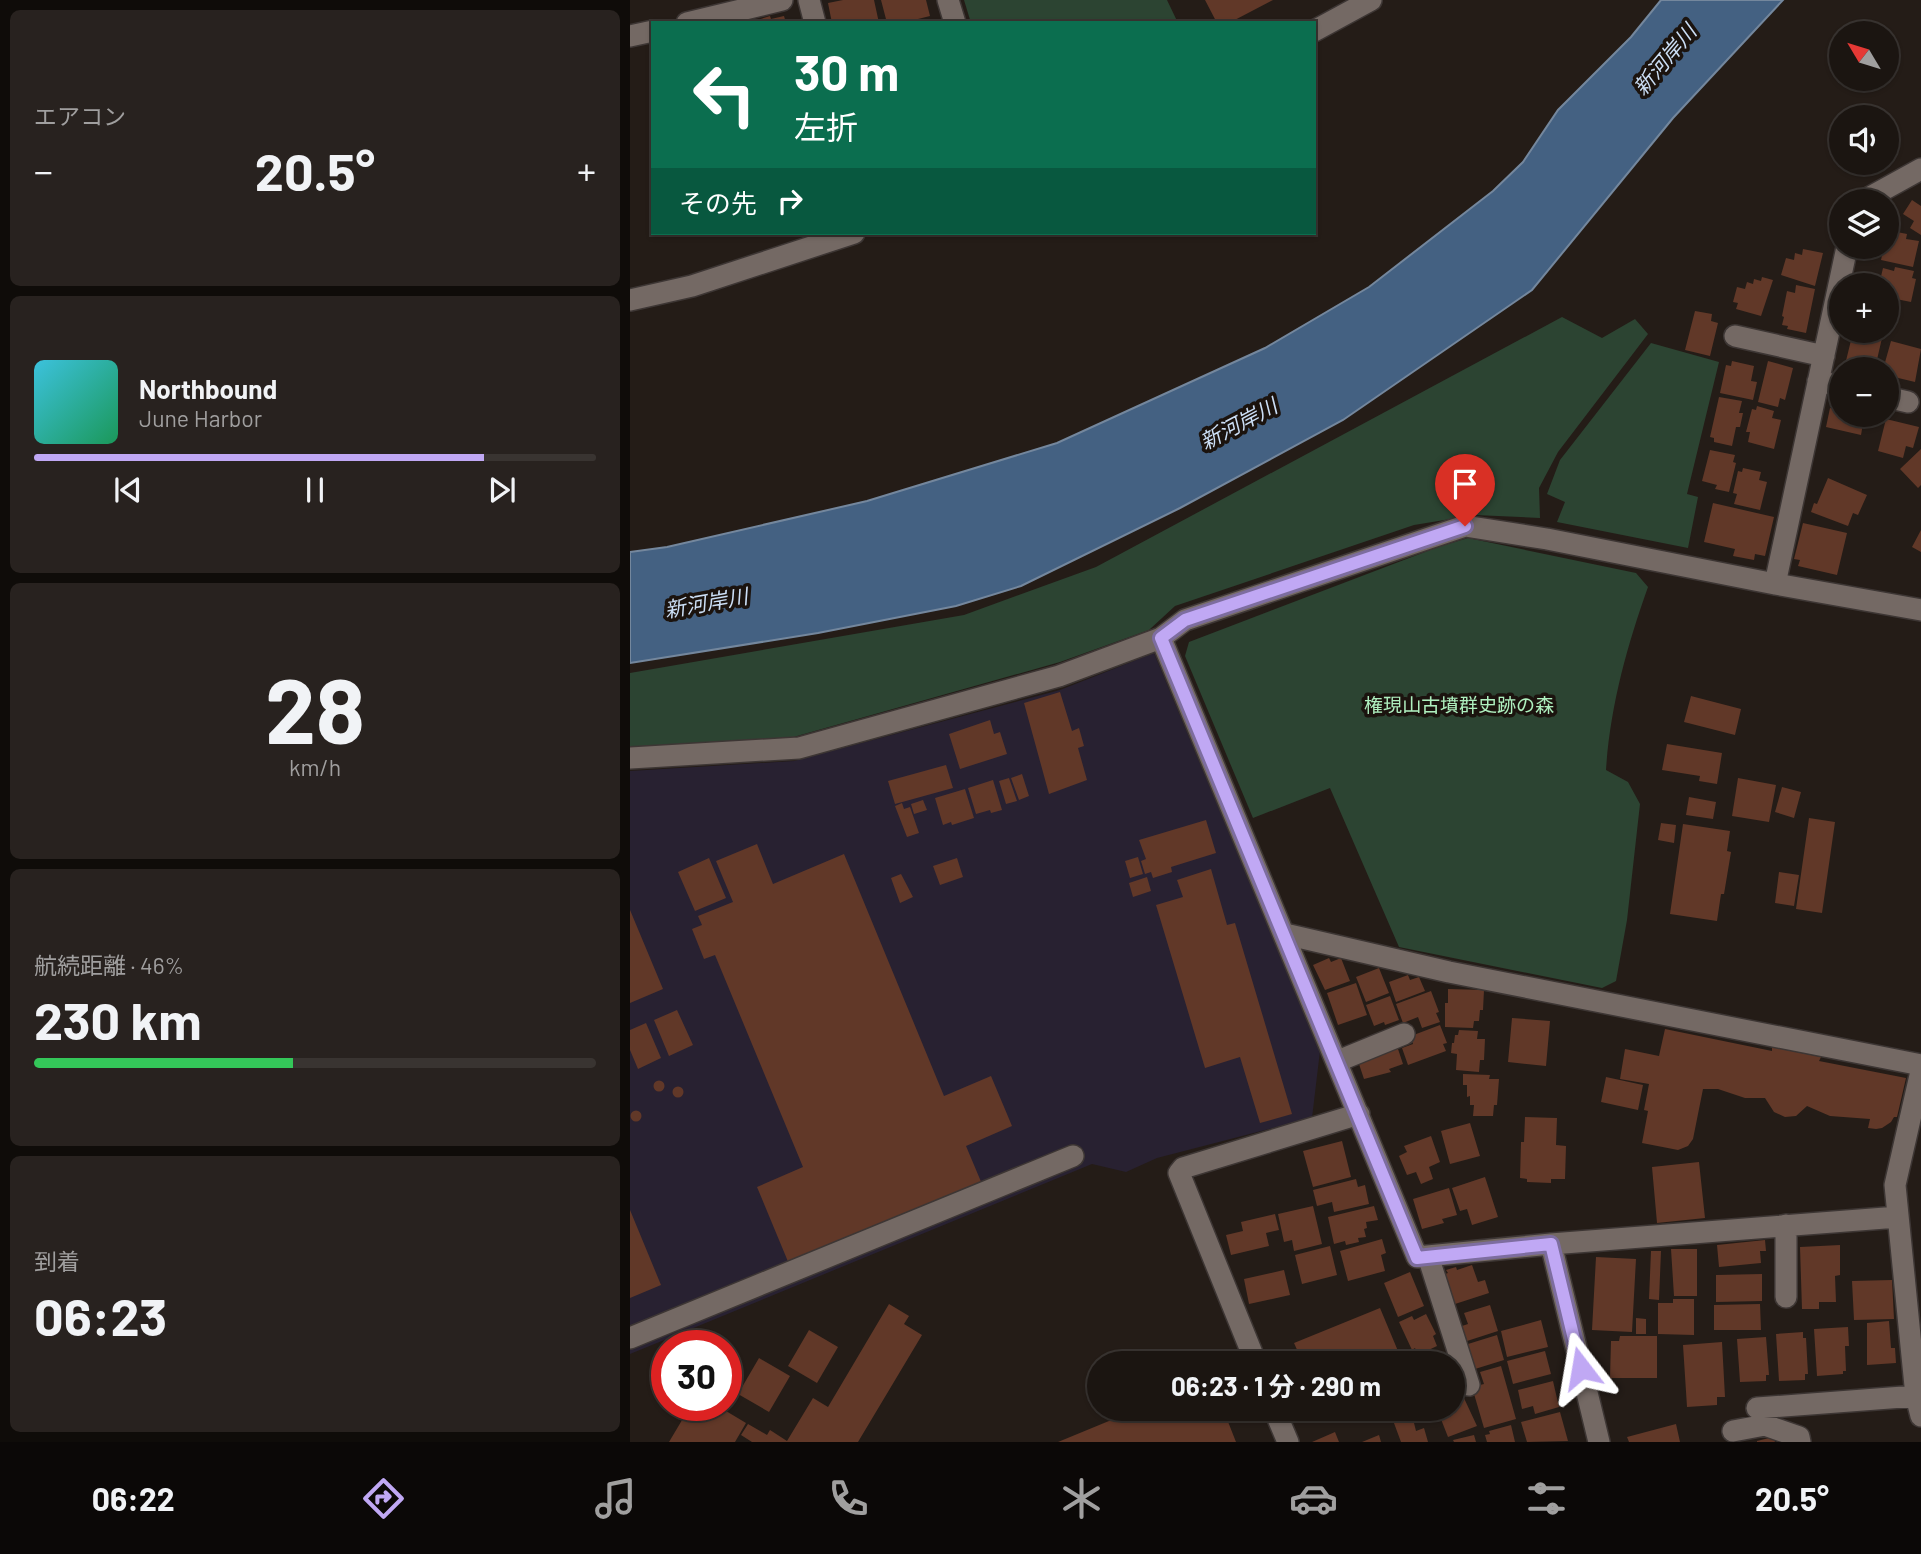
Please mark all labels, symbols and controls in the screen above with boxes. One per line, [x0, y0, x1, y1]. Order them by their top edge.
water label: 新河岸川 [1627, 17, 1702, 99]
north arrow [1829, 21, 1899, 91]
map controls [1829, 21, 1899, 427]
text: 30 m [794, 42, 899, 101]
icon: left [679, 49, 770, 140]
text: エアコン [34, 102, 126, 130]
button: sound [1829, 105, 1899, 175]
text: 左折 [794, 107, 858, 145]
text: 20.5° [255, 139, 375, 201]
text: − [34, 147, 53, 193]
text: + [577, 147, 596, 193]
icon: right [771, 182, 809, 220]
text: その先 [679, 187, 757, 218]
button: layers [1829, 189, 1899, 259]
button: + [1829, 273, 1899, 343]
button: − [1829, 357, 1899, 427]
text: Northbound [139, 373, 277, 404]
water label: 新河岸川 [1195, 391, 1283, 454]
text: June Harbor [139, 404, 262, 432]
pin [1435, 454, 1495, 526]
icon: arrive [1446, 465, 1484, 503]
icon: previous [109, 471, 147, 509]
icon: pause [296, 471, 334, 509]
icon: next [483, 471, 521, 509]
water label: 新河岸川 [662, 582, 752, 622]
text: 28 [265, 653, 365, 762]
park label: 権現山古墳群史跡の森 [1364, 693, 1554, 716]
text: km/h [289, 753, 341, 781]
text: 航続距離 · 46% [34, 951, 184, 979]
text: 230 km [34, 988, 202, 1050]
text: 到着 [34, 1247, 80, 1275]
text: 06:23 [34, 1284, 167, 1346]
speed limit sign: 30 [651, 1330, 742, 1421]
position arrow [1544, 1331, 1618, 1405]
text: 06:23 · 1 分 · 290 m [1171, 1370, 1381, 1401]
icon: directions [359, 1474, 408, 1523]
icon: music [591, 1474, 640, 1523]
icon: phone [824, 1474, 873, 1523]
icon: climate [1057, 1474, 1106, 1523]
icon: car [1289, 1474, 1338, 1523]
icon: filters [1522, 1474, 1571, 1523]
text: 06:22 [92, 1479, 175, 1517]
text: 20.5° [1755, 1479, 1829, 1517]

